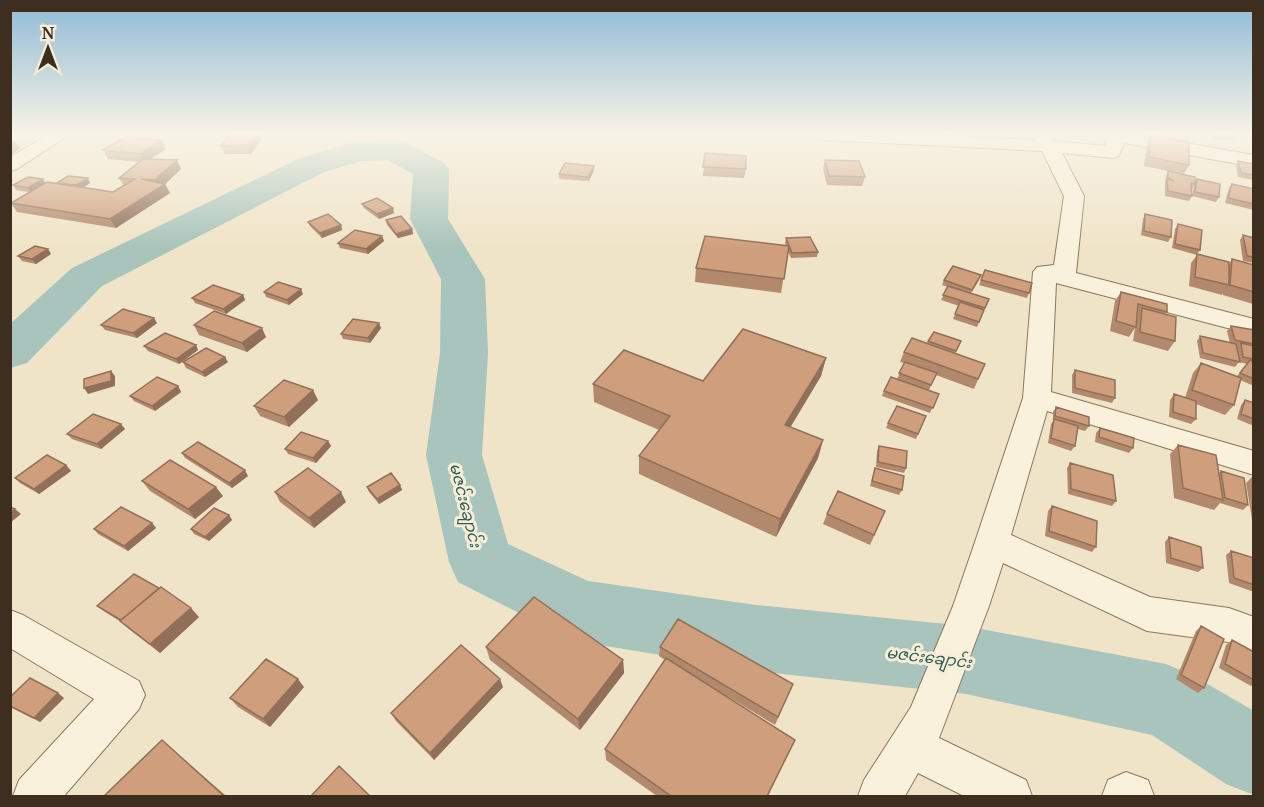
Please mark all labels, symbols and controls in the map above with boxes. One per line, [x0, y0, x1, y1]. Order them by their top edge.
north arrow [18, 18, 78, 78]
text: N [42, 22, 55, 44]
water label: မဇင်းချောင်း [442, 461, 487, 551]
water label: မဇင်းချောင်း [885, 641, 974, 676]

